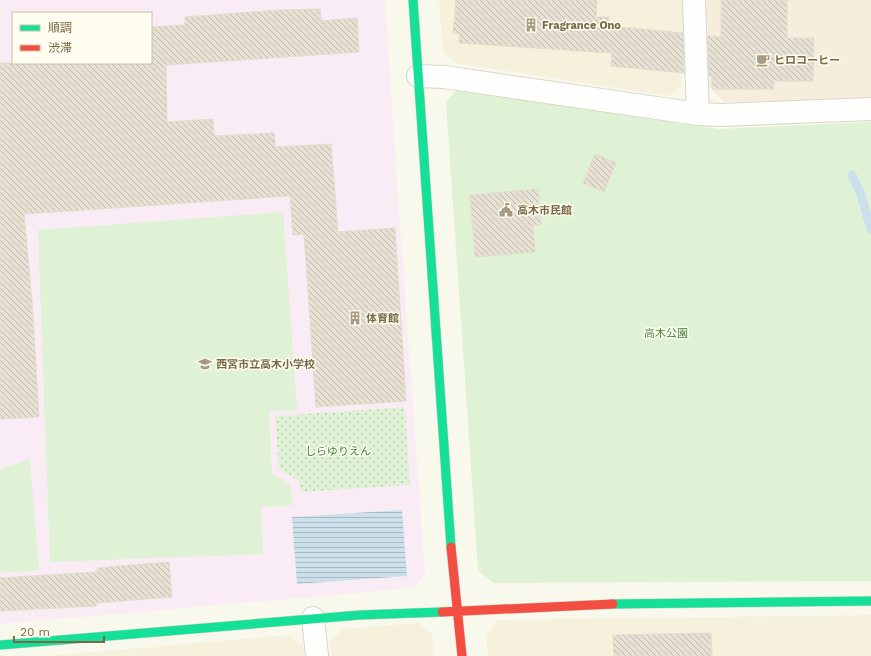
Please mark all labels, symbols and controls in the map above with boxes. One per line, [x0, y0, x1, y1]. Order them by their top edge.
legend [12, 12, 152, 64]
building icon: Fragrance Ono [523, 17, 539, 33]
place label: Fragrance Ono [542, 19, 621, 32]
text: 順調 [48, 21, 72, 35]
text: 渋滞 [48, 41, 72, 55]
cafe icon: ヒロコーヒー [755, 52, 771, 68]
place label: ヒロコーヒー [774, 54, 840, 67]
public building icon: 高木市民館 [498, 202, 514, 218]
place label: 高木市民館 [517, 204, 572, 217]
building icon: 体育館 [347, 310, 363, 326]
place label: 体育館 [366, 312, 399, 325]
park label: 高木公園 [644, 327, 688, 340]
school or university icon: 西宮市立高木小学校 [197, 356, 213, 372]
place label: 西宮市立高木小学校 [216, 358, 315, 371]
park label: しらゆりえん [305, 445, 371, 458]
scale bar [14, 618, 104, 644]
text: 20 m [20, 625, 50, 639]

